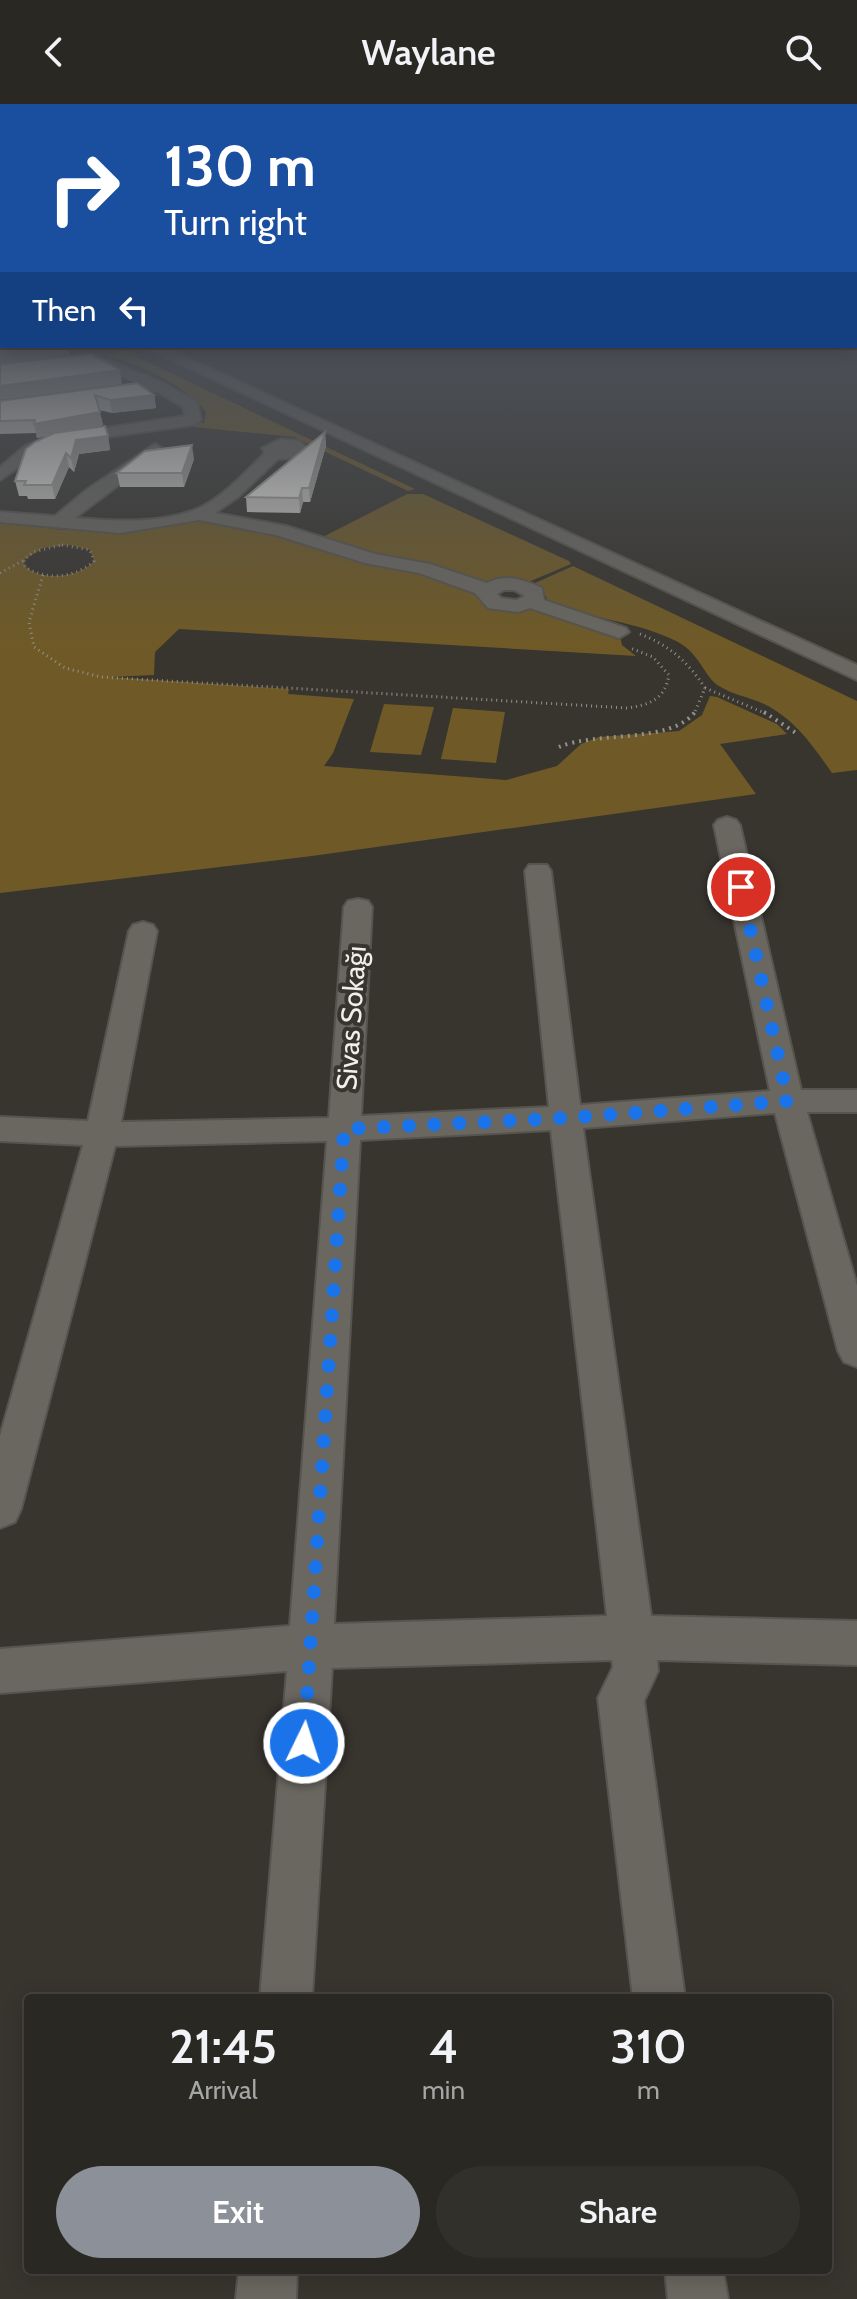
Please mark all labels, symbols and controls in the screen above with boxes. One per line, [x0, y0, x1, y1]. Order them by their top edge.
icon: back [32, 30, 76, 74]
text: Waylane [361, 30, 496, 74]
icon: search [781, 30, 825, 74]
text: 130 m [164, 132, 316, 200]
icon: right [32, 136, 136, 240]
text: Turn right [164, 200, 307, 244]
icon: left [112, 288, 156, 332]
text: Then [32, 292, 96, 329]
pin [707, 853, 775, 921]
icon: arrive [719, 865, 763, 909]
street label: Sivas Sokağı [329, 945, 373, 1091]
position arrow [262, 1701, 346, 1785]
text: 21:45 [169, 2017, 277, 2075]
text: 4 [429, 2017, 458, 2075]
text: 310 [610, 2017, 687, 2075]
text: Arrival [188, 2074, 258, 2106]
text: min [422, 2074, 465, 2106]
text: m [637, 2074, 660, 2106]
button: Exit [56, 2166, 420, 2258]
button: Share [436, 2166, 800, 2258]

